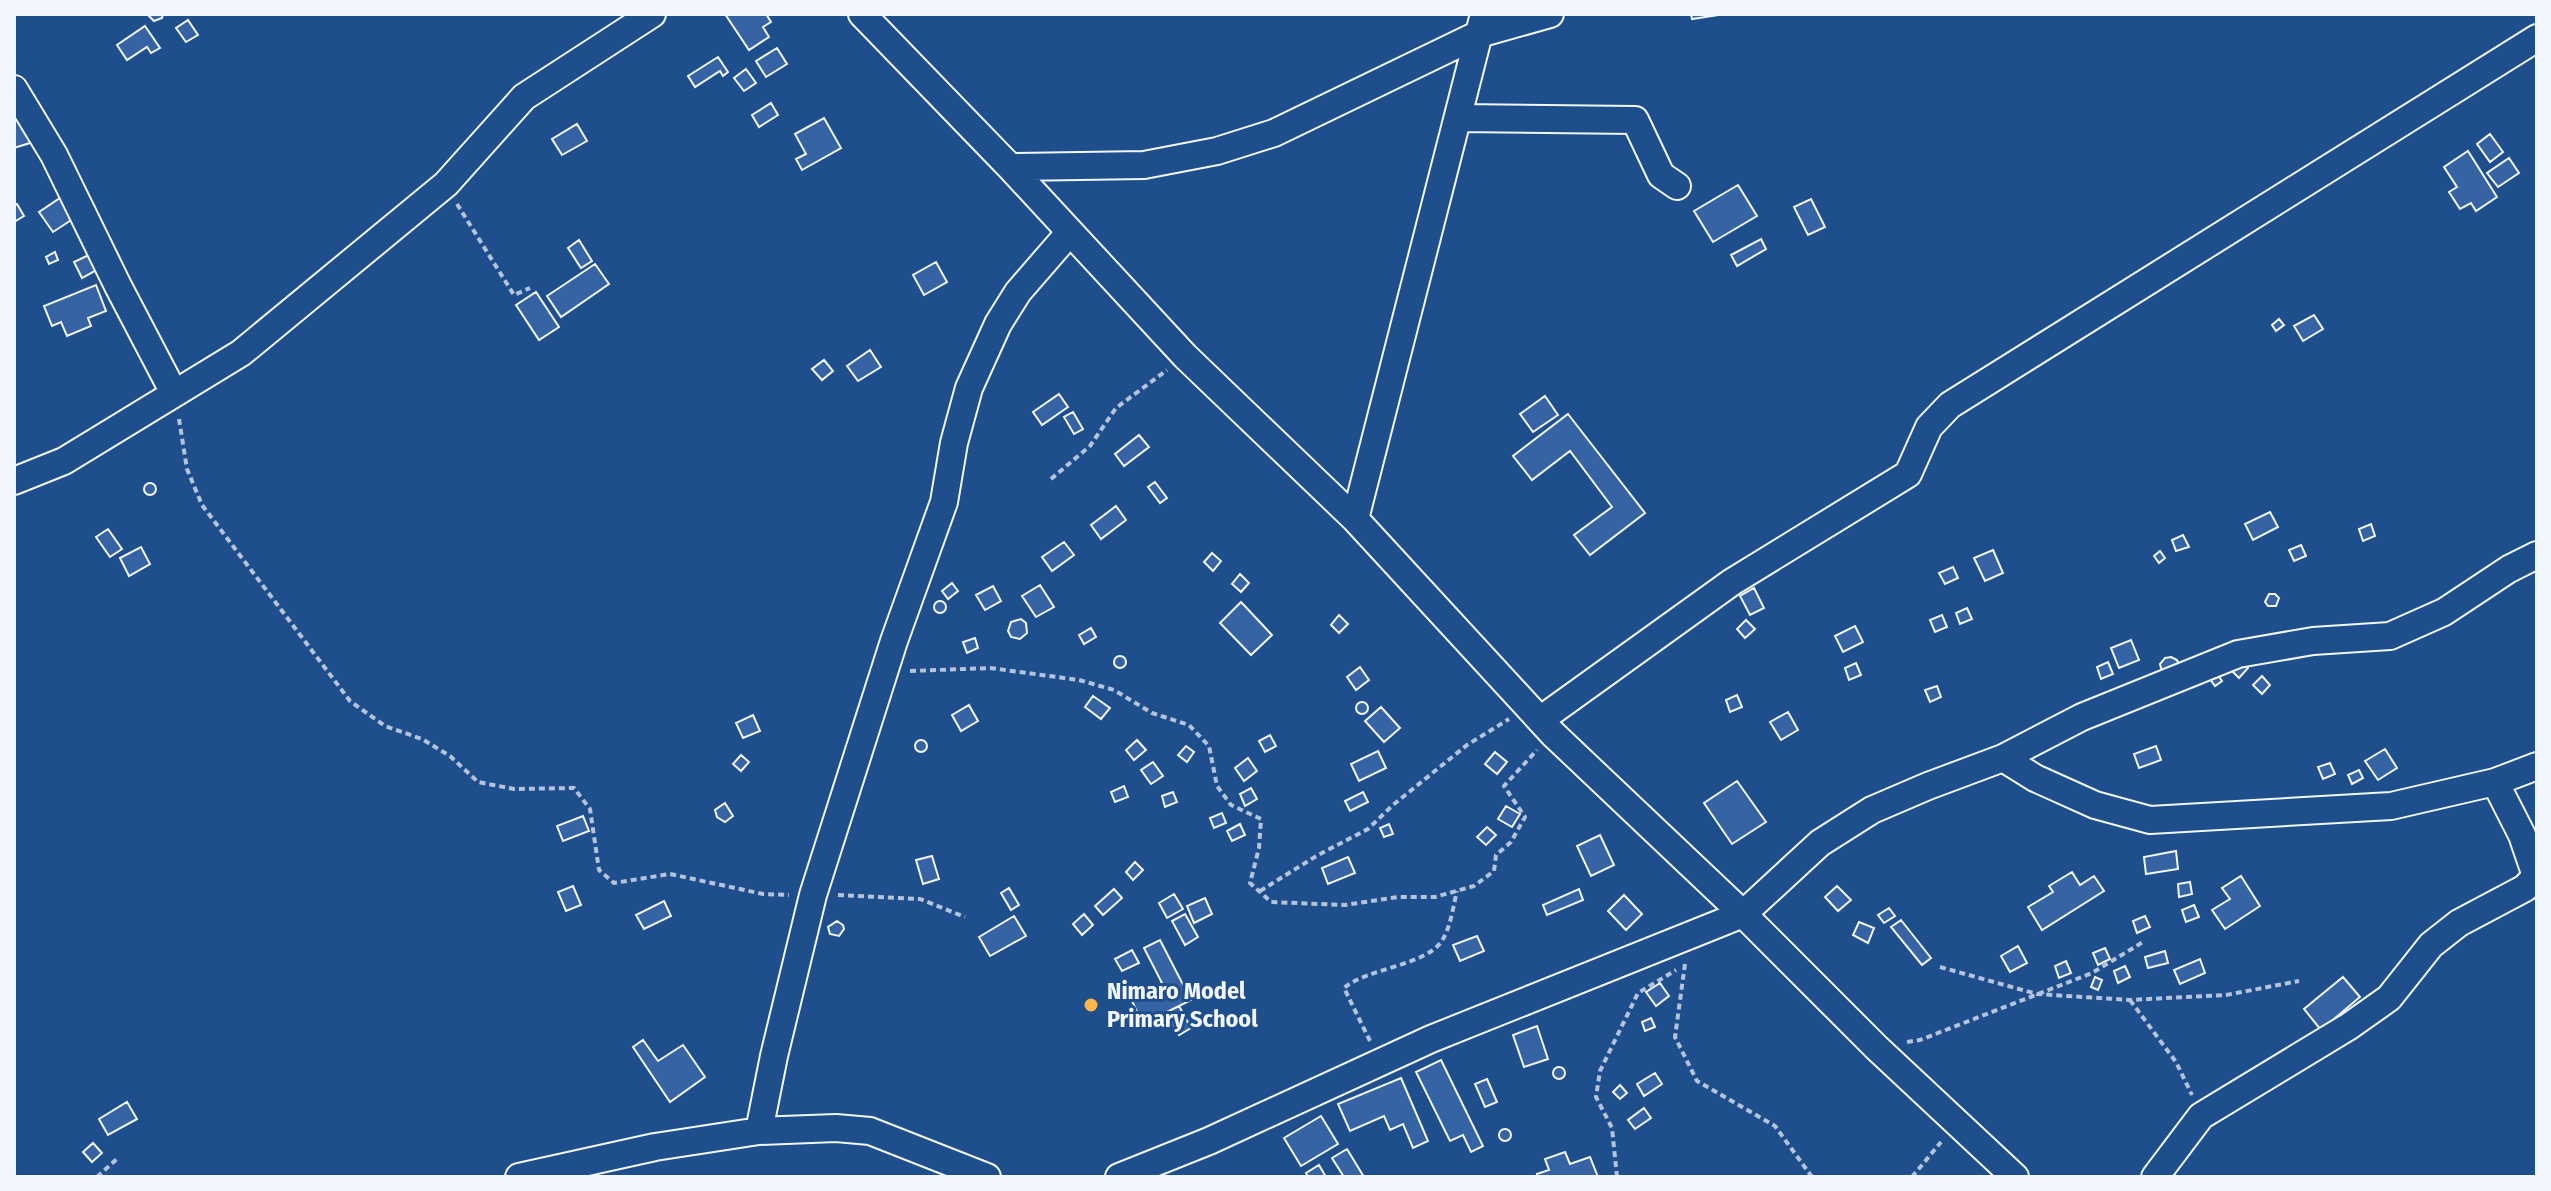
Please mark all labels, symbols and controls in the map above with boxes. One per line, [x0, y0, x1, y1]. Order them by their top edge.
place label: Nimaro Model Primary School [1107, 977, 1258, 1033]
marker: Nimaro Model Primary School [1082, 996, 1100, 1014]

